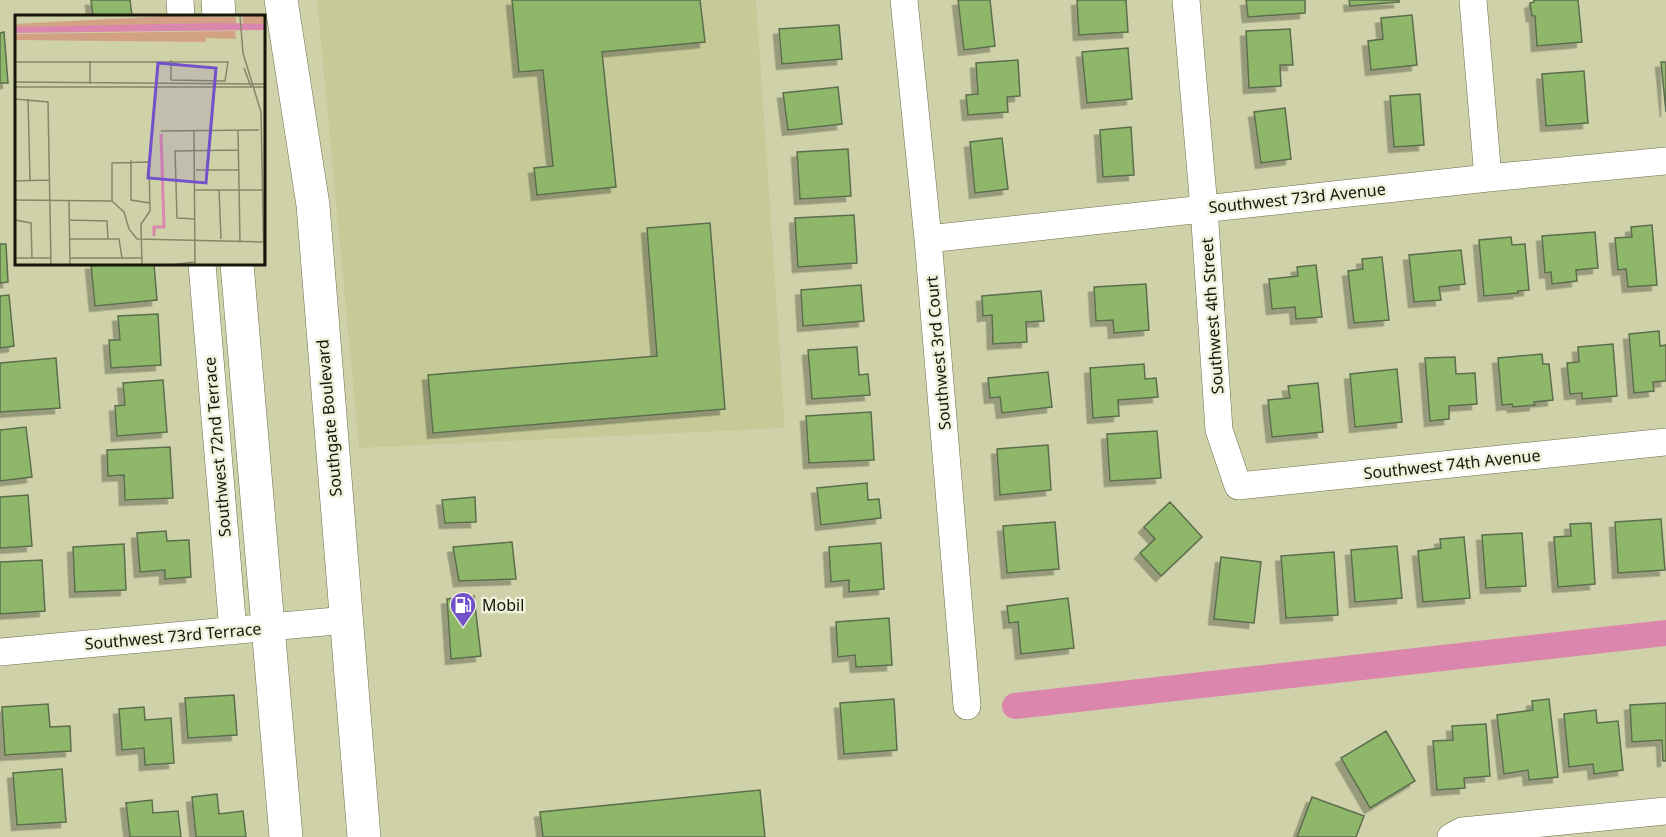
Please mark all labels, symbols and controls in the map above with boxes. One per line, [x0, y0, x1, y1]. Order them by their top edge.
inset map [15, 15, 266, 266]
street label: Southwest 73rd Avenue [1207, 178, 1387, 218]
street label: Southwest 4th Street [1196, 237, 1228, 395]
street label: Southwest 3rd Court [920, 275, 956, 431]
street label: Southgate Boulevard [311, 338, 347, 498]
street label: Southwest 72nd Terrace [198, 356, 236, 538]
street label: Southwest 74th Avenue [1363, 444, 1541, 484]
fuel station icon: Mobil [448, 590, 478, 628]
place label: Mobil [482, 594, 524, 616]
street label: Southwest 73rd Terrace [84, 617, 262, 655]

